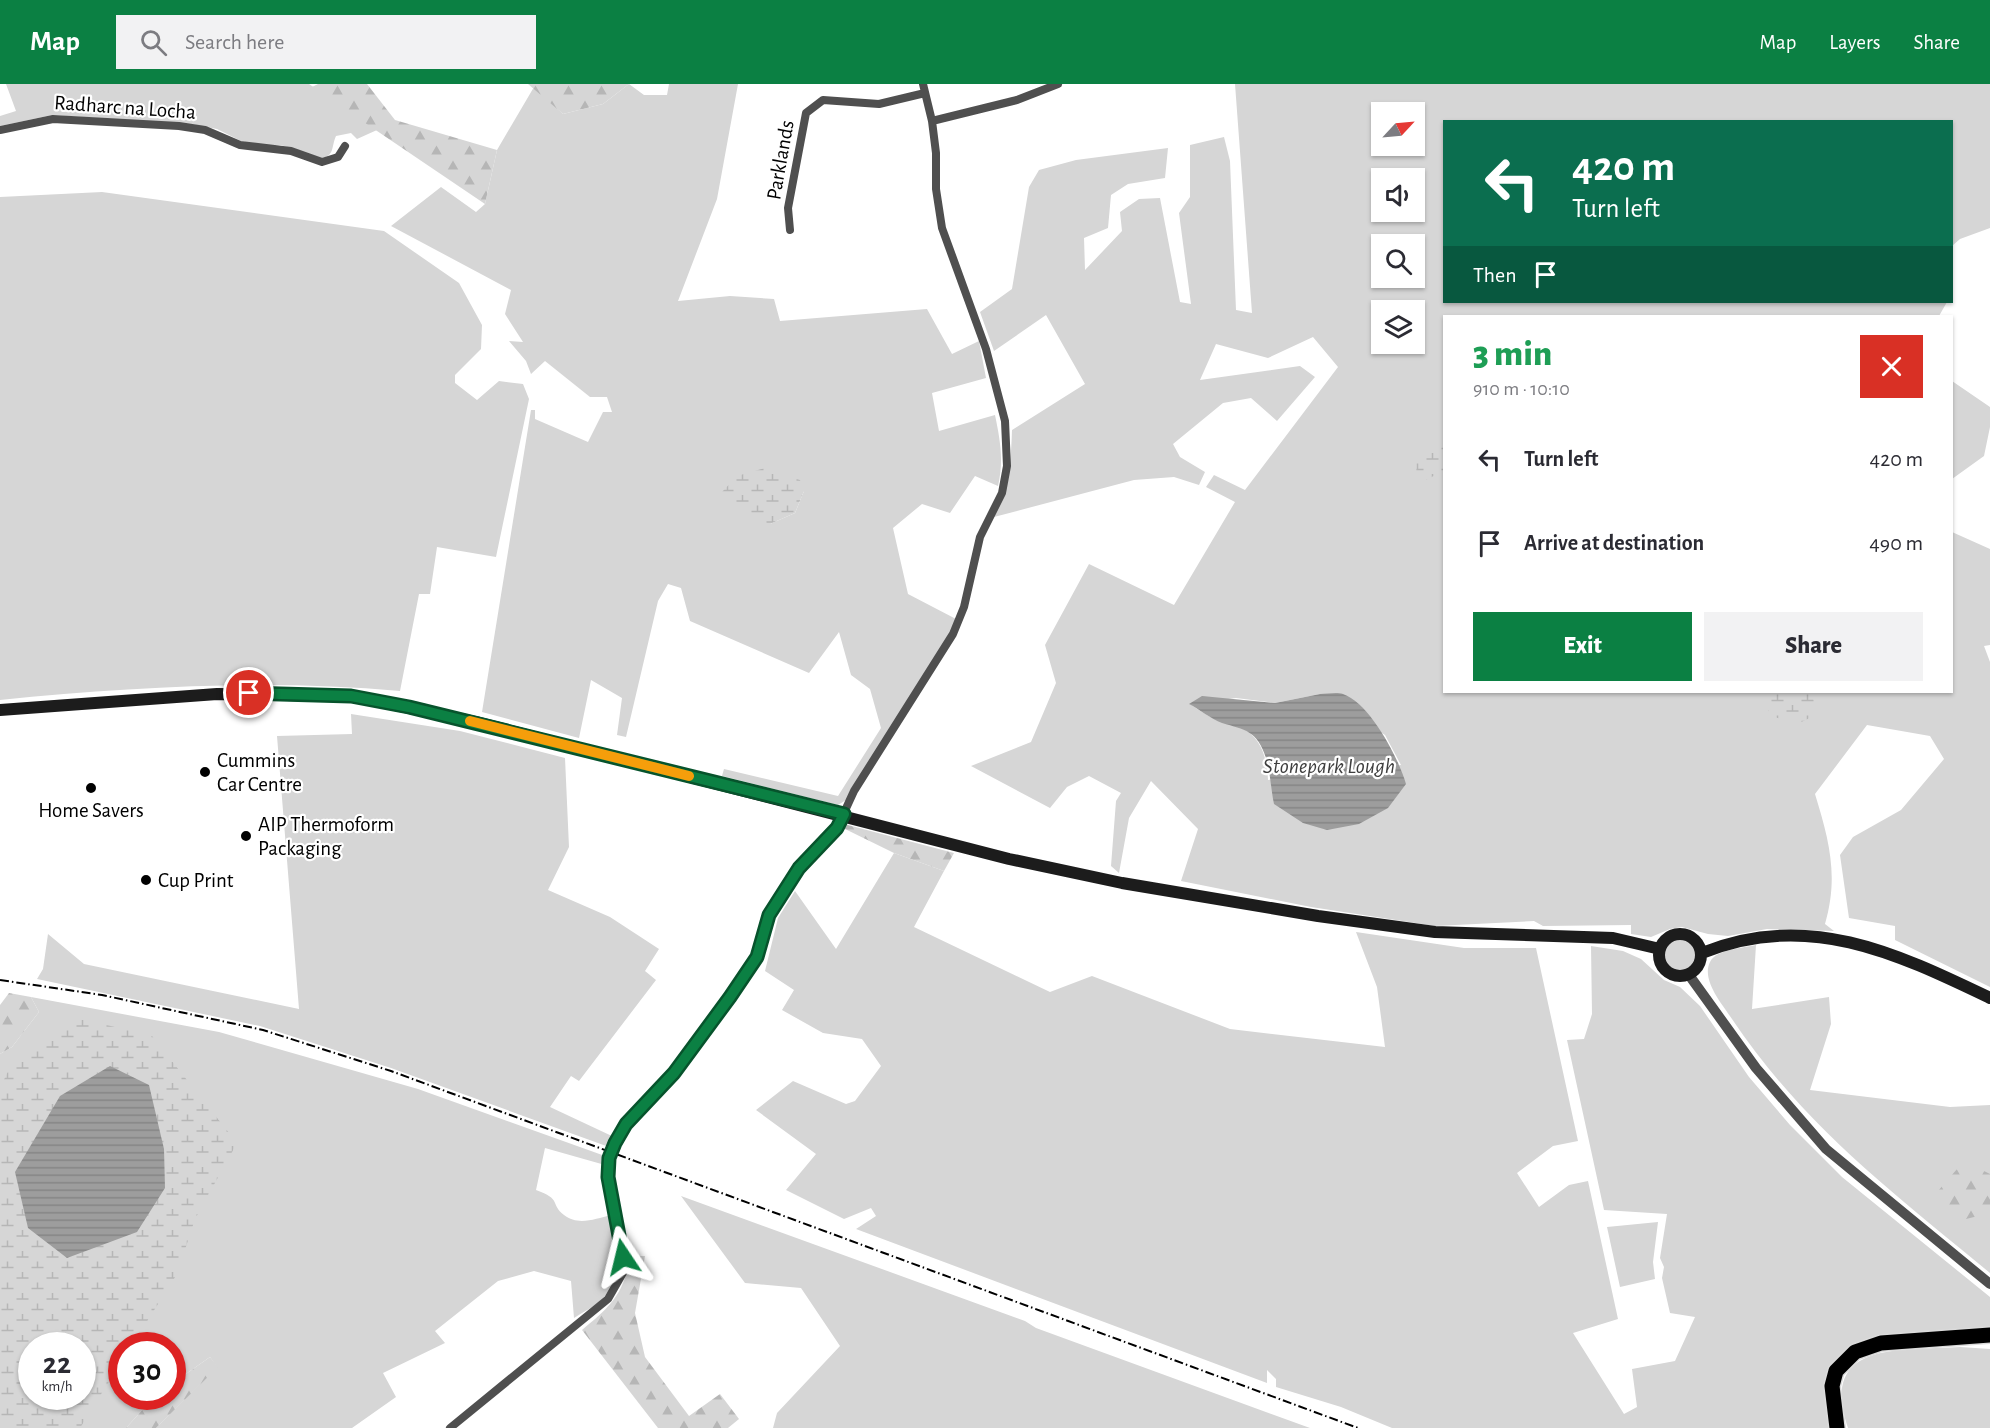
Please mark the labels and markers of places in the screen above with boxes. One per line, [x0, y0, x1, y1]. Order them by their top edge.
pin [223, 667, 274, 718]
place label: Cummins Car Centre [217, 750, 302, 795]
marker: Cummins Car Centre [198, 765, 212, 779]
marker: Home Savers [84, 781, 98, 795]
place label: Home Savers [38, 800, 144, 821]
place label: AIP Thermoform Packaging [258, 814, 394, 859]
marker: AIP Thermoform Packaging [239, 829, 253, 843]
place label: Cup Print [158, 870, 234, 891]
marker: Cup Print [139, 873, 153, 887]

